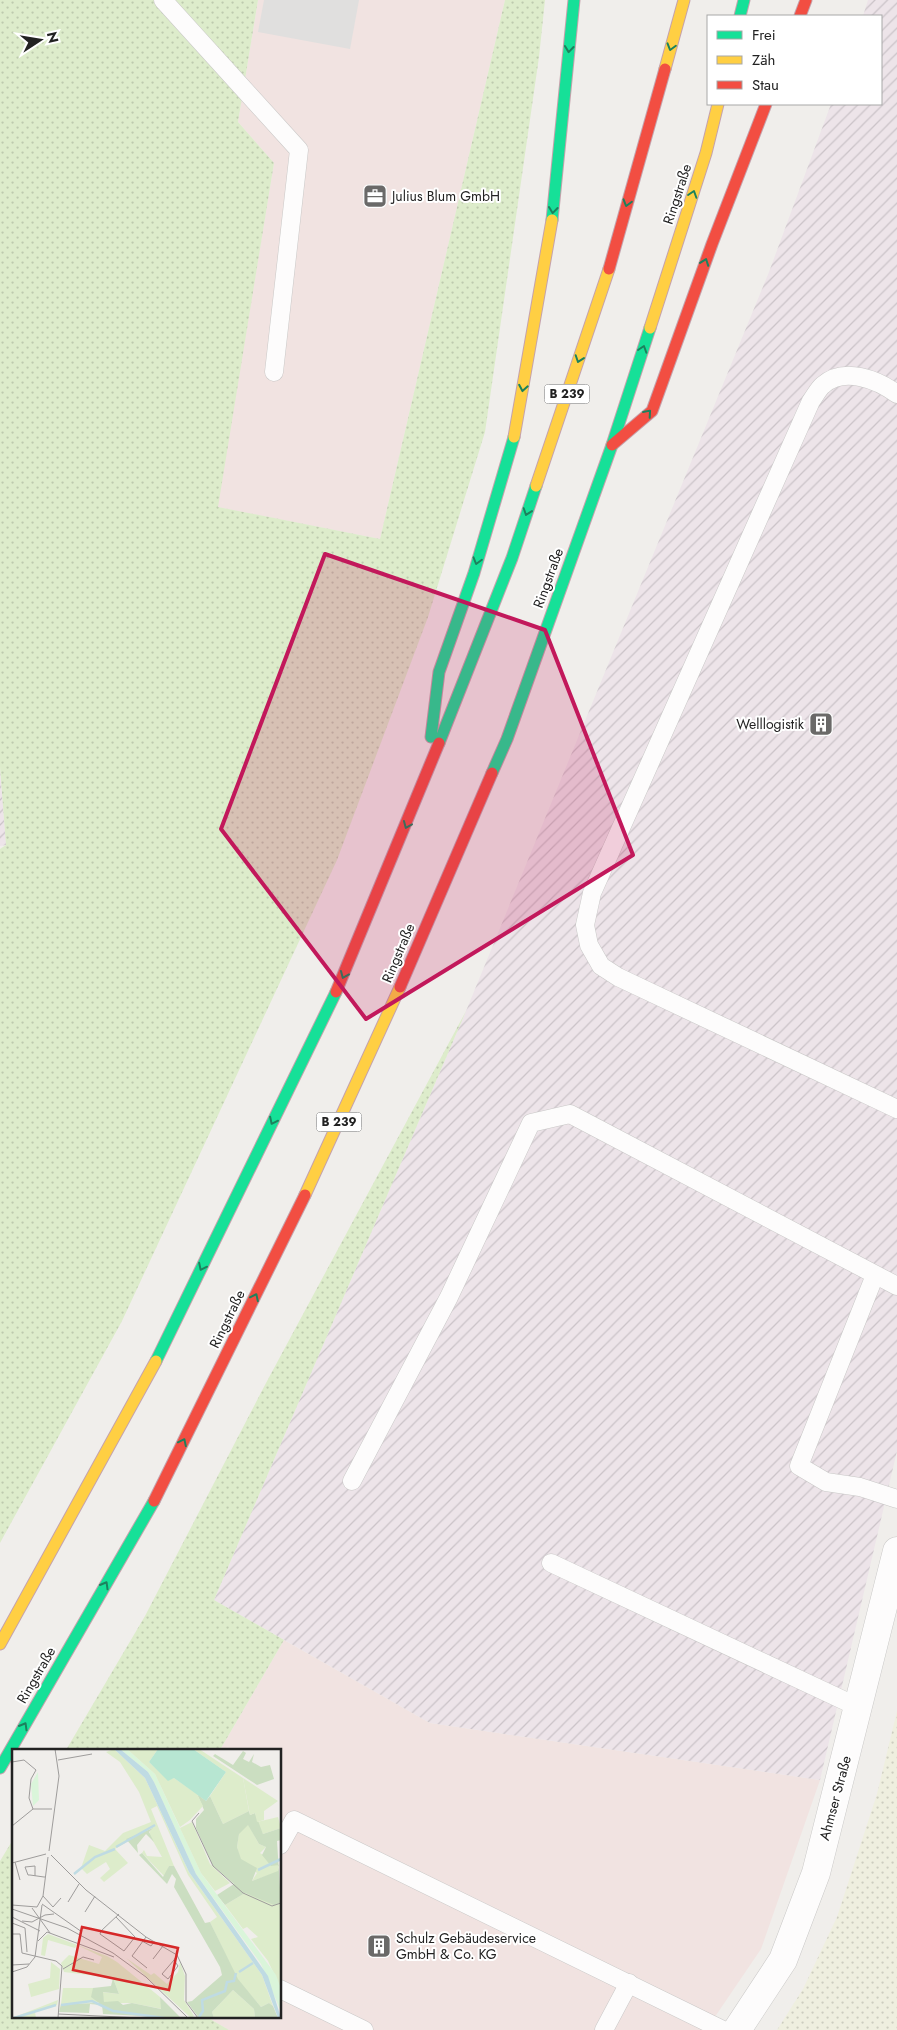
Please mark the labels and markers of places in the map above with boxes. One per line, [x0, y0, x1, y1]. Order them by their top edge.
office icon: Julius Blum GmbH [362, 183, 388, 209]
place label: Julius Blum GmbH [390, 186, 500, 206]
building icon: Welllogistik [808, 711, 834, 737]
place label: Welllogistik [736, 714, 805, 734]
place label: Schulz Gebäudeservice GmbH & Co. KG [396, 1928, 536, 1964]
building icon: Schulz Gebäudeservice GmbH & Co. KG [366, 1933, 392, 1959]

